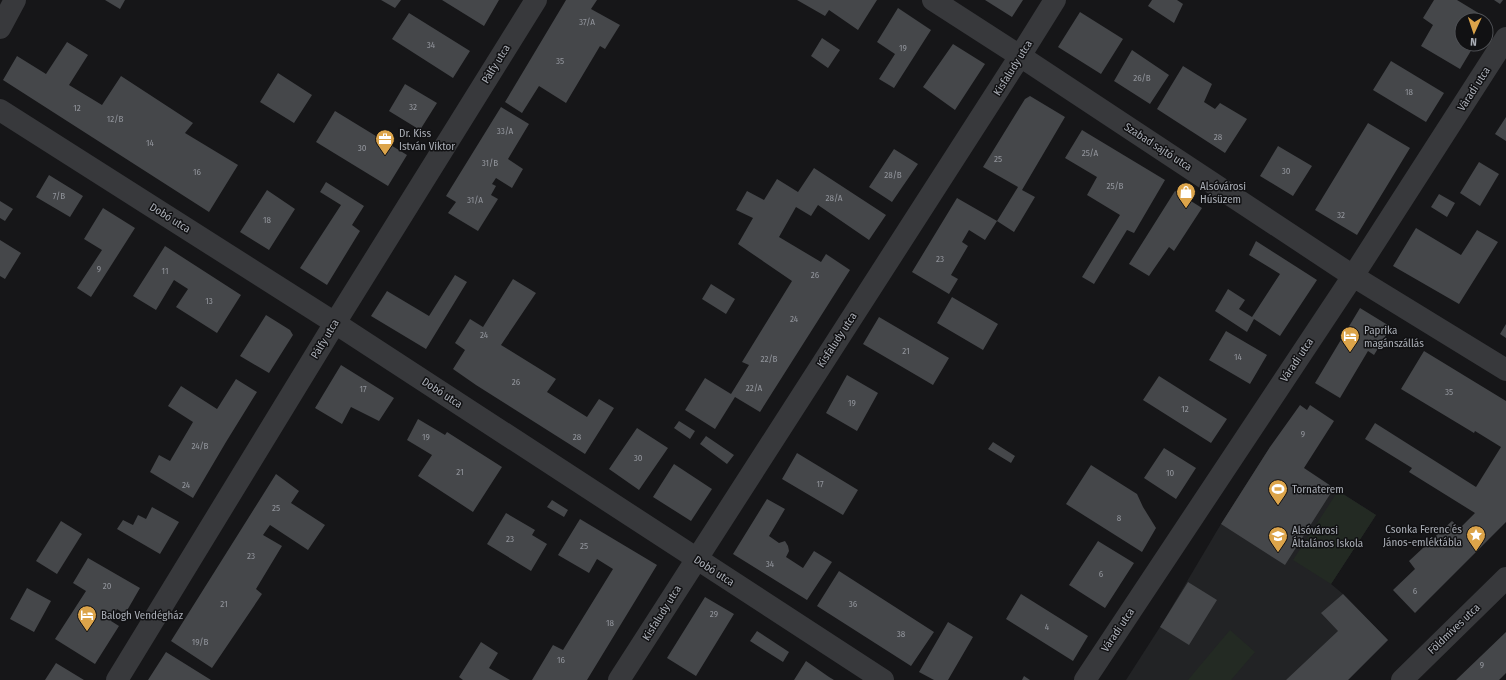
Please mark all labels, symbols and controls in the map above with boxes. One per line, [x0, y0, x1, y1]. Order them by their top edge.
north arrow [1454, 12, 1494, 52]
house number: 37/A [579, 17, 595, 27]
text: N [1470, 35, 1477, 48]
street label: Kisfaludy utca [991, 38, 1035, 98]
house number: 34 [427, 40, 436, 50]
street label: Pálfy utca [479, 42, 513, 86]
house number: 19 [899, 43, 907, 53]
house number: 35 [556, 56, 564, 66]
street label: Váradi utca [1455, 65, 1493, 113]
house number: 26/B [1133, 73, 1151, 83]
house number: 18 [1405, 87, 1414, 97]
house number: 32 [409, 102, 417, 112]
house number: 12 [73, 103, 81, 113]
house number: 12/B [107, 114, 123, 124]
street label: Szabad sajtó utca [1122, 120, 1194, 174]
house number: 33/A [497, 126, 514, 136]
place label: Dr. Kiss István Viktor [399, 127, 455, 153]
office icon: Dr. Kiss István Viktor [374, 128, 396, 156]
house number: 28 [1214, 132, 1223, 142]
house number: 14 [146, 138, 155, 148]
house number: 30 [358, 143, 367, 153]
house number: 25/A [1082, 148, 1099, 158]
house number: 25 [994, 154, 1002, 164]
house number: 31/B [482, 158, 498, 168]
house number: 30 [1282, 166, 1291, 176]
house number: 16 [193, 167, 202, 177]
house number: 28/B [884, 170, 902, 180]
place label: Alsóvárosi Húsüzem [1200, 180, 1246, 206]
house number: 25/B [1106, 181, 1124, 191]
shop icon: Alsóvárosi Húsüzem [1175, 181, 1197, 209]
house number: 7/B [53, 191, 65, 201]
house number: 28/A [825, 193, 843, 203]
house number: 31/A [467, 195, 483, 205]
street label: Dobó utca [147, 200, 193, 236]
house number: 32 [1337, 210, 1345, 220]
house number: 18 [263, 215, 272, 225]
house number: 23 [936, 254, 944, 264]
house number: 9 [97, 264, 101, 274]
house number: 11 [162, 266, 168, 276]
house number: 26 [811, 270, 820, 280]
house number: 13 [205, 296, 213, 306]
street label: Kisfaludy utca [814, 310, 860, 370]
house number: 24 [790, 314, 799, 324]
street label: Pálfy utca [308, 317, 342, 361]
place label: Paprika magánszállás [1364, 324, 1424, 350]
hotel icon: Paprika magánszállás [1339, 325, 1361, 353]
house number: 24 [480, 330, 489, 340]
street label: Váradi utca [1278, 336, 1316, 384]
house number: 21 [902, 346, 910, 356]
house number: 14 [1234, 352, 1243, 362]
house number: 22/B [760, 354, 778, 364]
street label: Dobó utca [419, 375, 465, 411]
house number: 26 [512, 377, 521, 387]
house number: 22/A [746, 383, 763, 393]
house number: 17 [359, 384, 367, 394]
house number: 35 [1445, 387, 1453, 397]
house number: 19 [848, 398, 856, 408]
house number: 12 [1181, 404, 1189, 414]
house number: 9 [1301, 429, 1305, 439]
house number: 19 [422, 432, 430, 442]
house number: 28 [573, 432, 582, 442]
house number: 24/B [191, 441, 209, 451]
house number: 30 [634, 453, 643, 463]
house number: 21 [456, 467, 464, 477]
house number: 10 [1166, 468, 1174, 478]
sports icon: Tornaterem [1267, 478, 1289, 506]
house number: 17 [816, 479, 824, 489]
house number: 24 [182, 480, 191, 490]
place label: Tornaterem [1292, 483, 1344, 496]
house number: 25 [272, 503, 280, 513]
house number: 8 [1117, 513, 1122, 523]
place label: Csonka Ferenc és János-emléktábla [1383, 523, 1462, 549]
place label: Alsóvárosi Általános Iskola [1292, 524, 1363, 550]
place icon: Csonka Ferenc és János-emléktábla [1465, 524, 1487, 552]
school or university icon: Alsóvárosi Általános Iskola [1267, 525, 1289, 553]
house number: 23 [506, 534, 514, 544]
house number: 25 [580, 541, 588, 551]
house number: 23 [247, 551, 255, 561]
street label: Dobó utca [691, 553, 737, 589]
house number: 34 [766, 559, 775, 569]
house number: 6 [1099, 569, 1104, 579]
house number: 20 [103, 581, 112, 591]
street label: Kisfaludy utca [640, 583, 684, 643]
house number: 6 [1413, 586, 1418, 596]
house number: 21 [220, 599, 228, 609]
house number: 36 [849, 599, 858, 609]
street label: Földmíves utca [1425, 601, 1483, 657]
hotel icon: Balogh Vendégház [76, 604, 98, 632]
street label: Váradi utca [1099, 606, 1137, 654]
place label: Balogh Vendégház [101, 609, 184, 622]
house number: 29 [710, 609, 718, 619]
house number: 18 [606, 618, 615, 628]
house number: 4 [1045, 622, 1050, 632]
house number: 38 [897, 629, 906, 639]
house number: 19/B [192, 637, 208, 647]
house number: 16 [557, 655, 566, 665]
house number: 9 [1480, 660, 1484, 670]

